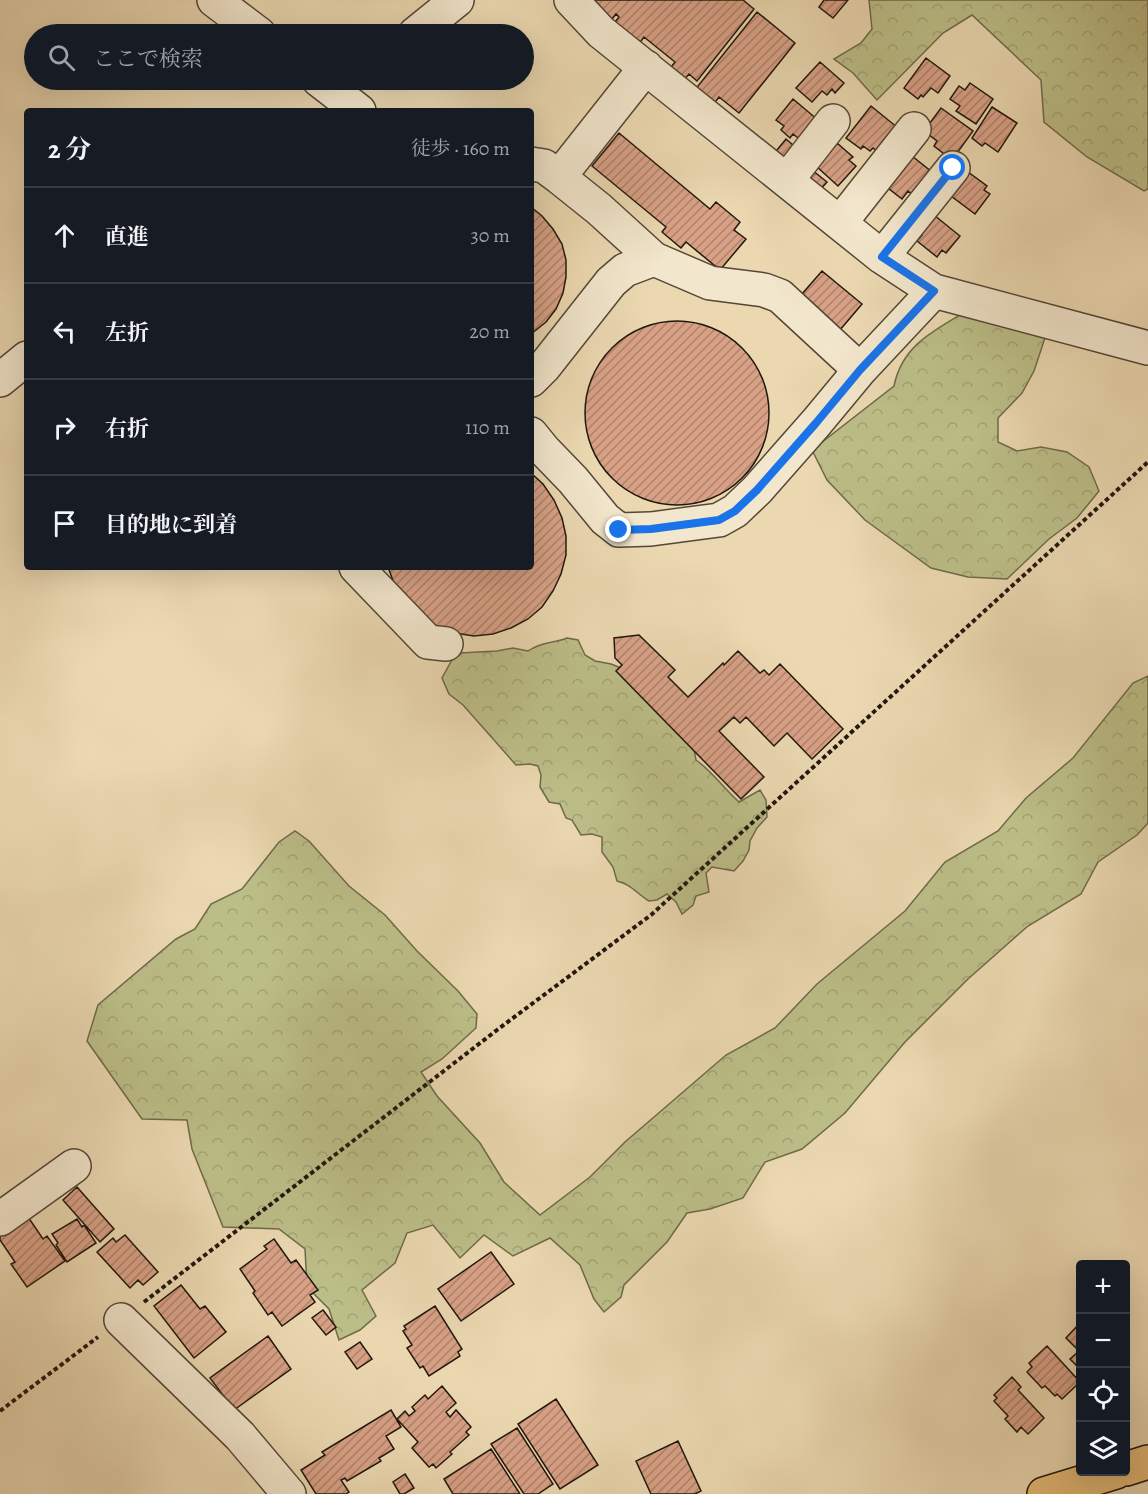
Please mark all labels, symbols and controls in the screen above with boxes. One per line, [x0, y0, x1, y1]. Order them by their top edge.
search box [24, 24, 534, 90]
icon: search [45, 41, 78, 74]
text: ここで検索 [93, 44, 203, 74]
text: 2 分 [48, 132, 91, 167]
text: 徒歩 · 160 m [411, 135, 510, 162]
route start [939, 154, 965, 180]
icon: ahead [48, 219, 81, 252]
text: 直進 [105, 222, 149, 252]
text: 30 m [470, 222, 510, 249]
icon: left [48, 315, 81, 348]
text: 左折 [105, 318, 149, 348]
text: 20 m [469, 318, 510, 345]
icon: right [48, 411, 81, 444]
text: 右折 [105, 414, 149, 444]
text: 110 m [465, 414, 510, 441]
icon: arrive [48, 507, 81, 540]
text: 目的地に到着 [105, 510, 237, 540]
route end [605, 516, 631, 542]
map controls [1076, 1260, 1130, 1476]
button: + [1076, 1260, 1130, 1314]
button: − [1076, 1314, 1130, 1368]
button: locate [1076, 1368, 1130, 1422]
button: layers [1076, 1422, 1130, 1476]

